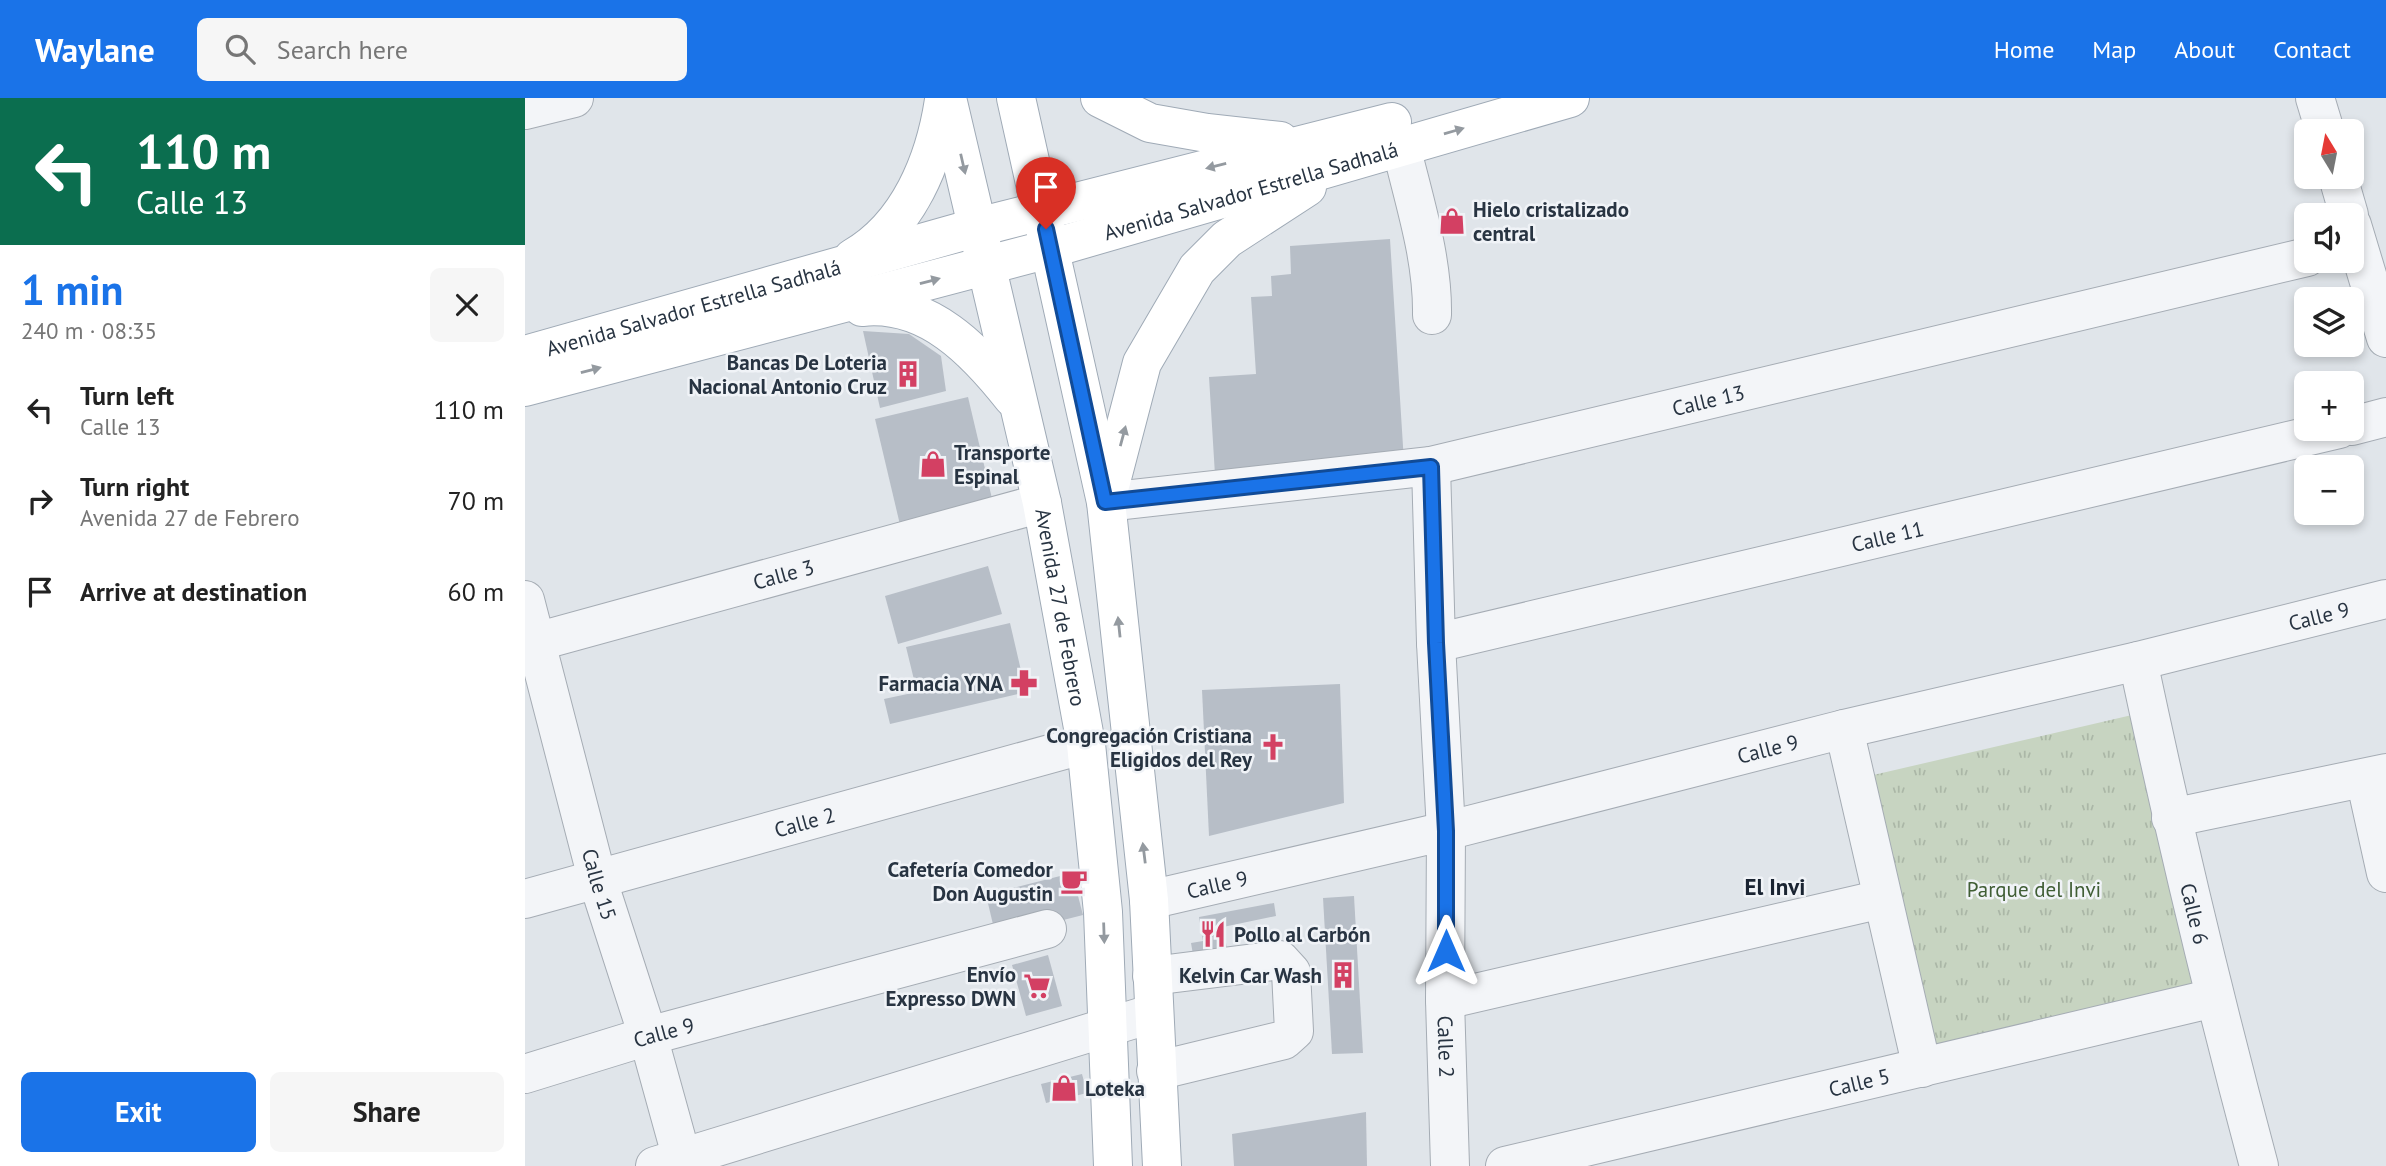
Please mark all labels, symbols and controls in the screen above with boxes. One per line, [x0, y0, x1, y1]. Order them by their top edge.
search box [197, 18, 687, 81]
text: Waylane [35, 28, 155, 71]
icon: search [221, 30, 259, 68]
text: Search here [277, 33, 408, 66]
text: Home [1994, 34, 2054, 65]
text: Map [2092, 34, 2136, 65]
text: About [2174, 34, 2235, 65]
text: Contact [2273, 34, 2351, 65]
text: 110 m [136, 119, 271, 183]
north arrow [2294, 119, 2364, 189]
map controls [2294, 119, 2364, 525]
one-way arrow [1444, 125, 1465, 135]
icon: left [21, 126, 112, 217]
street label: Avenida Salvador Estrella Sadhalá [1101, 135, 1401, 246]
one-way arrow [958, 154, 969, 176]
pin [1016, 157, 1076, 229]
one-way arrow [1205, 161, 1227, 172]
icon: arrive [1027, 168, 1065, 206]
text: Calle 13 [136, 181, 248, 223]
place label: Hielo cristalizado central [1473, 196, 1629, 247]
button: sound [2294, 203, 2364, 273]
shop icon: Hielo cristalizado central [1437, 206, 1467, 236]
street label: Avenida Salvador Estrella Sadhalá [543, 253, 844, 362]
text: 1 min [21, 262, 123, 317]
button: close [430, 268, 504, 342]
one-way arrow [919, 275, 941, 286]
button: layers [2294, 287, 2364, 357]
text: 240 m · 08:35 [21, 316, 157, 345]
place label: Bancas De Loteria Nacional Antonio Cruz [688, 349, 887, 400]
building icon: Bancas De Loteria Nacional Antonio Cruz [893, 359, 923, 389]
one-way arrow [580, 364, 602, 375]
button: + [2294, 371, 2364, 441]
street label: Calle 13 [1669, 378, 1747, 422]
text: Turn left [80, 379, 174, 412]
icon: left [21, 391, 59, 429]
text: 110 m [433, 393, 504, 426]
text: Calle 13 [80, 412, 160, 441]
one-way arrow [1118, 425, 1129, 447]
place label: Transporte Espinal [954, 439, 1050, 490]
shop icon: Transporte Espinal [918, 449, 948, 479]
button: − [2294, 455, 2364, 525]
text: Turn right [80, 470, 189, 503]
icon: right [21, 482, 59, 520]
text: 70 m [448, 484, 504, 517]
text: Avenida 27 de Febrero [80, 503, 300, 532]
street label: Avenida 27 de Febrero [1030, 506, 1092, 708]
street label: Calle 11 [1849, 514, 1926, 558]
street label: Calle 3 [750, 553, 817, 595]
icon: arrive [21, 573, 59, 611]
text: Arrive at destination [80, 575, 307, 608]
text: 60 m [448, 575, 504, 608]
street label: Calle 9 [2286, 595, 2352, 636]
one-way arrow [1113, 616, 1124, 638]
pharmacy icon: Farmacia YNA [1009, 668, 1039, 698]
place label: Farmacia YNA [878, 670, 1003, 697]
place label: Congregación Cristiana Eligidos del Rey [1046, 722, 1253, 773]
street label: Calle 9 [1734, 728, 1801, 769]
church icon: Congregación Cristiana Eligidos del Rey [1258, 732, 1288, 762]
street label: Calle 2 [771, 800, 838, 843]
one-way arrow [1138, 842, 1149, 864]
street label: Calle 15 [576, 846, 623, 924]
place label: Cafetería Comedor Don Augustin [888, 856, 1054, 907]
street label: Calle 9 [1184, 864, 1250, 904]
cafe icon: Cafetería Comedor Don Augustin [1059, 866, 1089, 896]
district label: El Invi [1745, 872, 1805, 901]
park label: Parque del Invi [1967, 876, 2101, 903]
street label: Calle 6 [2175, 880, 2215, 947]
position arrow [1409, 914, 1483, 988]
restaurant icon: Pollo al Carbón [1198, 919, 1228, 949]
place label: Pollo al Carbón [1234, 921, 1370, 948]
one-way arrow [1098, 923, 1110, 945]
building icon: Kelvin Car Wash [1328, 960, 1358, 990]
place label: Envío Expresso DWN [885, 961, 1016, 1012]
place label: Kelvin Car Wash [1179, 962, 1322, 989]
supermarket icon: Envío Expresso DWN [1022, 971, 1052, 1001]
street label: Calle 9 [630, 1011, 697, 1053]
street label: Calle 2 [1432, 1015, 1461, 1078]
street label: Calle 5 [1826, 1062, 1893, 1102]
button: Exit [21, 1072, 256, 1152]
button: Share [270, 1072, 504, 1152]
shop icon: Loteka [1049, 1073, 1079, 1103]
place label: Loteka [1085, 1075, 1145, 1102]

